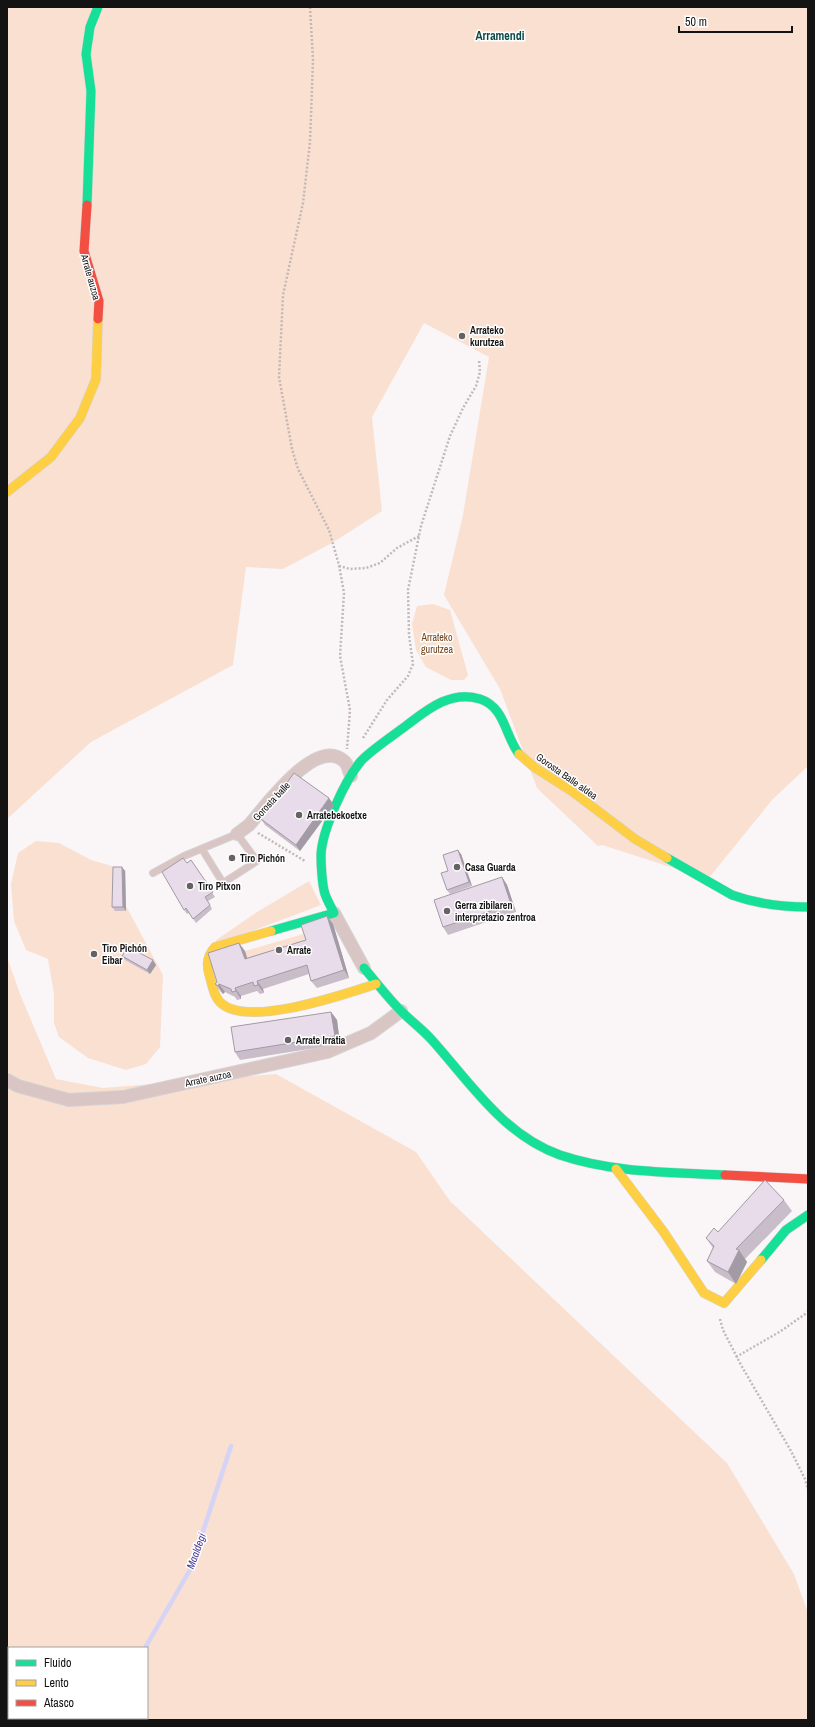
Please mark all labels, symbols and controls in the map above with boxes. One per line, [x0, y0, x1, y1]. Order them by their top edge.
scale bar [679, 8, 792, 34]
text: 50 m [685, 14, 707, 30]
district label: Arramendi [475, 28, 525, 44]
street label: Arrate auzoa [78, 252, 103, 302]
place label: Arrateko kurutzea [470, 324, 504, 349]
marker: Arrateko kurutzea [457, 331, 467, 341]
park label: Arrateko gurutzea [421, 631, 453, 656]
street label: Gorosta Balle aldea [533, 750, 600, 803]
street label: Gorosta balle [250, 779, 293, 824]
place label: Arratebekoetxe [307, 809, 367, 822]
marker: Arratebekoetxe [294, 810, 304, 820]
place label: Tiro Pichón [240, 852, 285, 865]
marker: Tiro Pichón [227, 853, 237, 863]
place label: Casa Guarda [465, 861, 516, 874]
marker: Casa Guarda [452, 862, 462, 872]
place label: Tiro Pitxon [198, 880, 241, 893]
marker: Tiro Pitxon [185, 881, 195, 891]
place label: Gerra zibilaren interpretazio zentroa [455, 899, 536, 924]
marker: Gerra zibilaren interpretazio zentroa [442, 906, 452, 916]
place label: Tiro Pichón Eibar [102, 942, 147, 967]
place label: Arrate [287, 944, 312, 957]
marker: Arrate [274, 945, 284, 955]
marker: Tiro Pichón Eibar [89, 949, 99, 959]
place label: Arrate Irratia [296, 1034, 346, 1047]
marker: Arrate Irratia [283, 1035, 293, 1045]
street label: Arrate auzoa [183, 1067, 233, 1090]
water label: Maaldegi [183, 1531, 209, 1571]
legend [8, 1647, 148, 1719]
text: Fluido [44, 1655, 71, 1671]
text: Lento [44, 1675, 69, 1691]
text: Atasco [43, 1695, 74, 1711]

